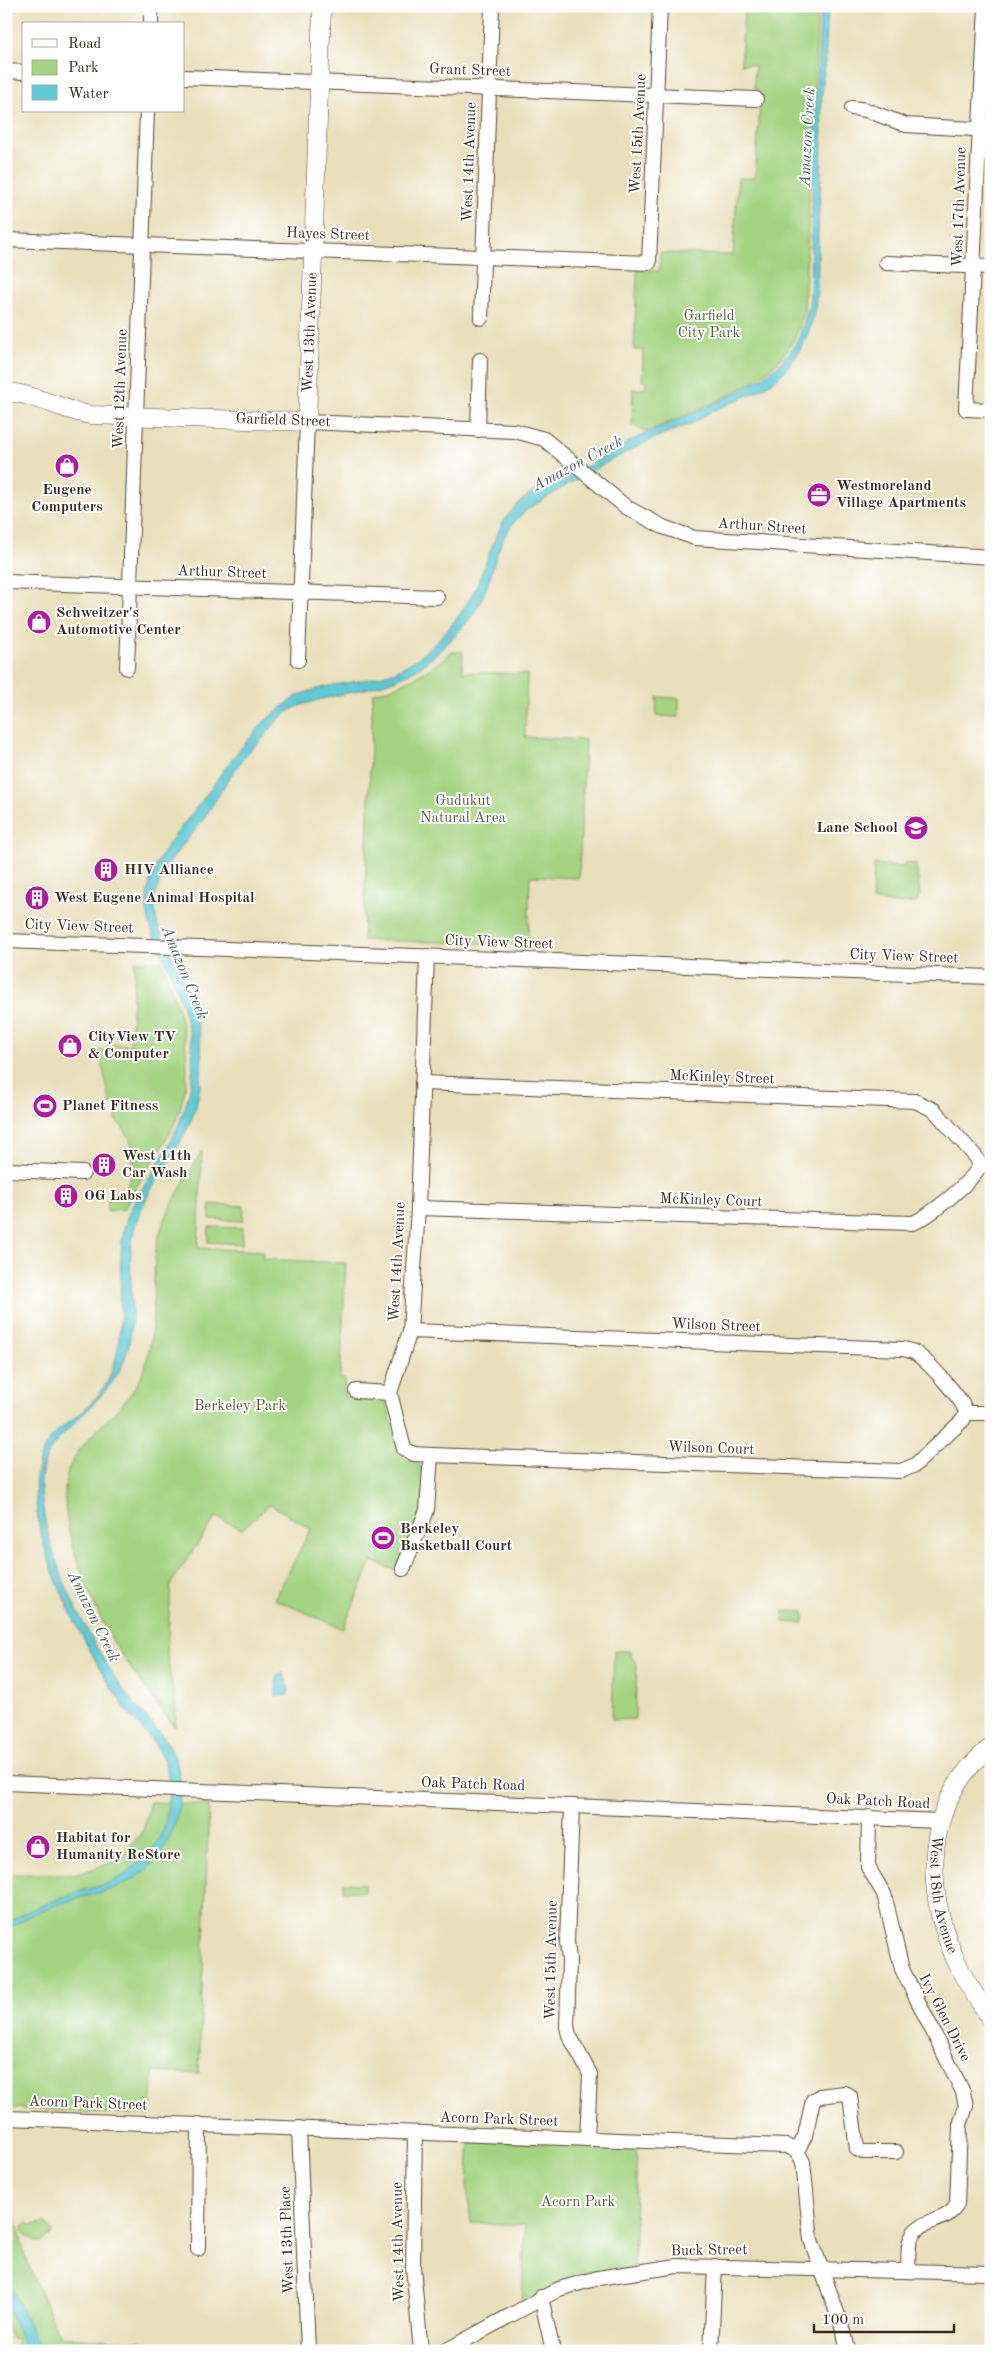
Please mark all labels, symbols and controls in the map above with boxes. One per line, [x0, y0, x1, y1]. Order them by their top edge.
legend [22, 22, 185, 112]
text: Road [68, 37, 102, 52]
text: Park [68, 61, 99, 76]
street label: Grant Street [429, 62, 511, 80]
street label: West 15th Avenue [628, 74, 650, 194]
text: Water [68, 87, 109, 102]
water label: Amazon Creek [797, 87, 819, 188]
street label: West 14th Avenue [460, 102, 480, 222]
street label: West 17th Avenue [950, 147, 970, 267]
street label: Hayes Street [286, 226, 370, 244]
street label: West 13th Avenue [301, 272, 320, 393]
park label: Garfield City Park [678, 309, 740, 341]
street label: West 12th Avenue [111, 329, 131, 449]
street label: Garfield Street [235, 412, 331, 430]
water label: Amazon Creek [529, 433, 626, 495]
shop icon: Eugene Computers [54, 453, 80, 479]
place label: Westmoreland Village Apartments [836, 479, 966, 511]
office icon: Westmoreland Village Apartments [806, 482, 832, 508]
place label: Eugene Computers [31, 483, 103, 515]
street label: Arthur Street [717, 516, 807, 538]
street label: Arthur Street [177, 564, 267, 582]
place label: Schweitzer's Automotive Center [56, 606, 181, 638]
shop icon: Schweitzer's Automotive Center [26, 609, 52, 635]
park label: Gudukut Natural Area [420, 794, 507, 826]
school or university icon: Lane School [903, 815, 929, 841]
place label: Lane School [816, 821, 898, 836]
building icon: HIV Alliance [93, 857, 119, 883]
place label: HIV Alliance [124, 863, 214, 878]
building icon: West Eugene Animal Hospital [24, 885, 50, 911]
place label: West Eugene Animal Hospital [54, 891, 255, 906]
street label: City View Street [24, 918, 134, 936]
water label: Amazon Creek [158, 923, 210, 1022]
street label: City View Street [444, 934, 554, 952]
street label: City View Street [849, 948, 959, 966]
place label: CityView TV & Computer [88, 1030, 176, 1062]
shop icon: CityView TV & Computer [57, 1033, 83, 1059]
street label: McKinley Street [669, 1069, 775, 1087]
sports icon: Planet Fitness [32, 1093, 58, 1119]
place label: Planet Fitness [62, 1099, 158, 1114]
place label: West 11th Car Wash [122, 1149, 191, 1181]
building icon: West 11th Car Wash [91, 1152, 117, 1178]
building icon: OG Labs [53, 1183, 79, 1209]
place label: OG Labs [84, 1189, 142, 1204]
street label: McKinley Court [659, 1192, 763, 1210]
street label: West 14th Avenue [387, 1202, 409, 1322]
street label: Wilson Street [671, 1317, 761, 1335]
park label: Berkeley Park [194, 1399, 286, 1414]
street label: Wilson Court [667, 1440, 755, 1458]
place label: Berkeley Basketball Court [400, 1522, 513, 1554]
sports icon: Berkeley Basketball Court [370, 1525, 396, 1551]
water label: Amazon Creek [64, 1568, 122, 1665]
street label: Oak Patch Road [421, 1776, 526, 1794]
street label: Oak Patch Road [825, 1792, 931, 1812]
place label: Habitat for Humanity ReStore [56, 1831, 180, 1863]
shop icon: Habitat for Humanity ReStore [25, 1834, 51, 1860]
street label: West 18th Avenue [927, 1834, 960, 1956]
street label: West 15th Avenue [543, 1900, 561, 2020]
street label: Ivy Glen Drive [916, 1972, 973, 2064]
street label: Acorn Park Street [28, 2094, 148, 2114]
street label: Acorn Park Street [439, 2110, 559, 2130]
street label: West 14th Avenue [390, 2182, 408, 2302]
street label: West 13th Place [279, 2186, 297, 2294]
park label: Acorn Park [541, 2195, 616, 2210]
street label: Buck Street [671, 2243, 747, 2259]
scale bar [814, 2302, 954, 2334]
text: 100 m [822, 2313, 864, 2328]

